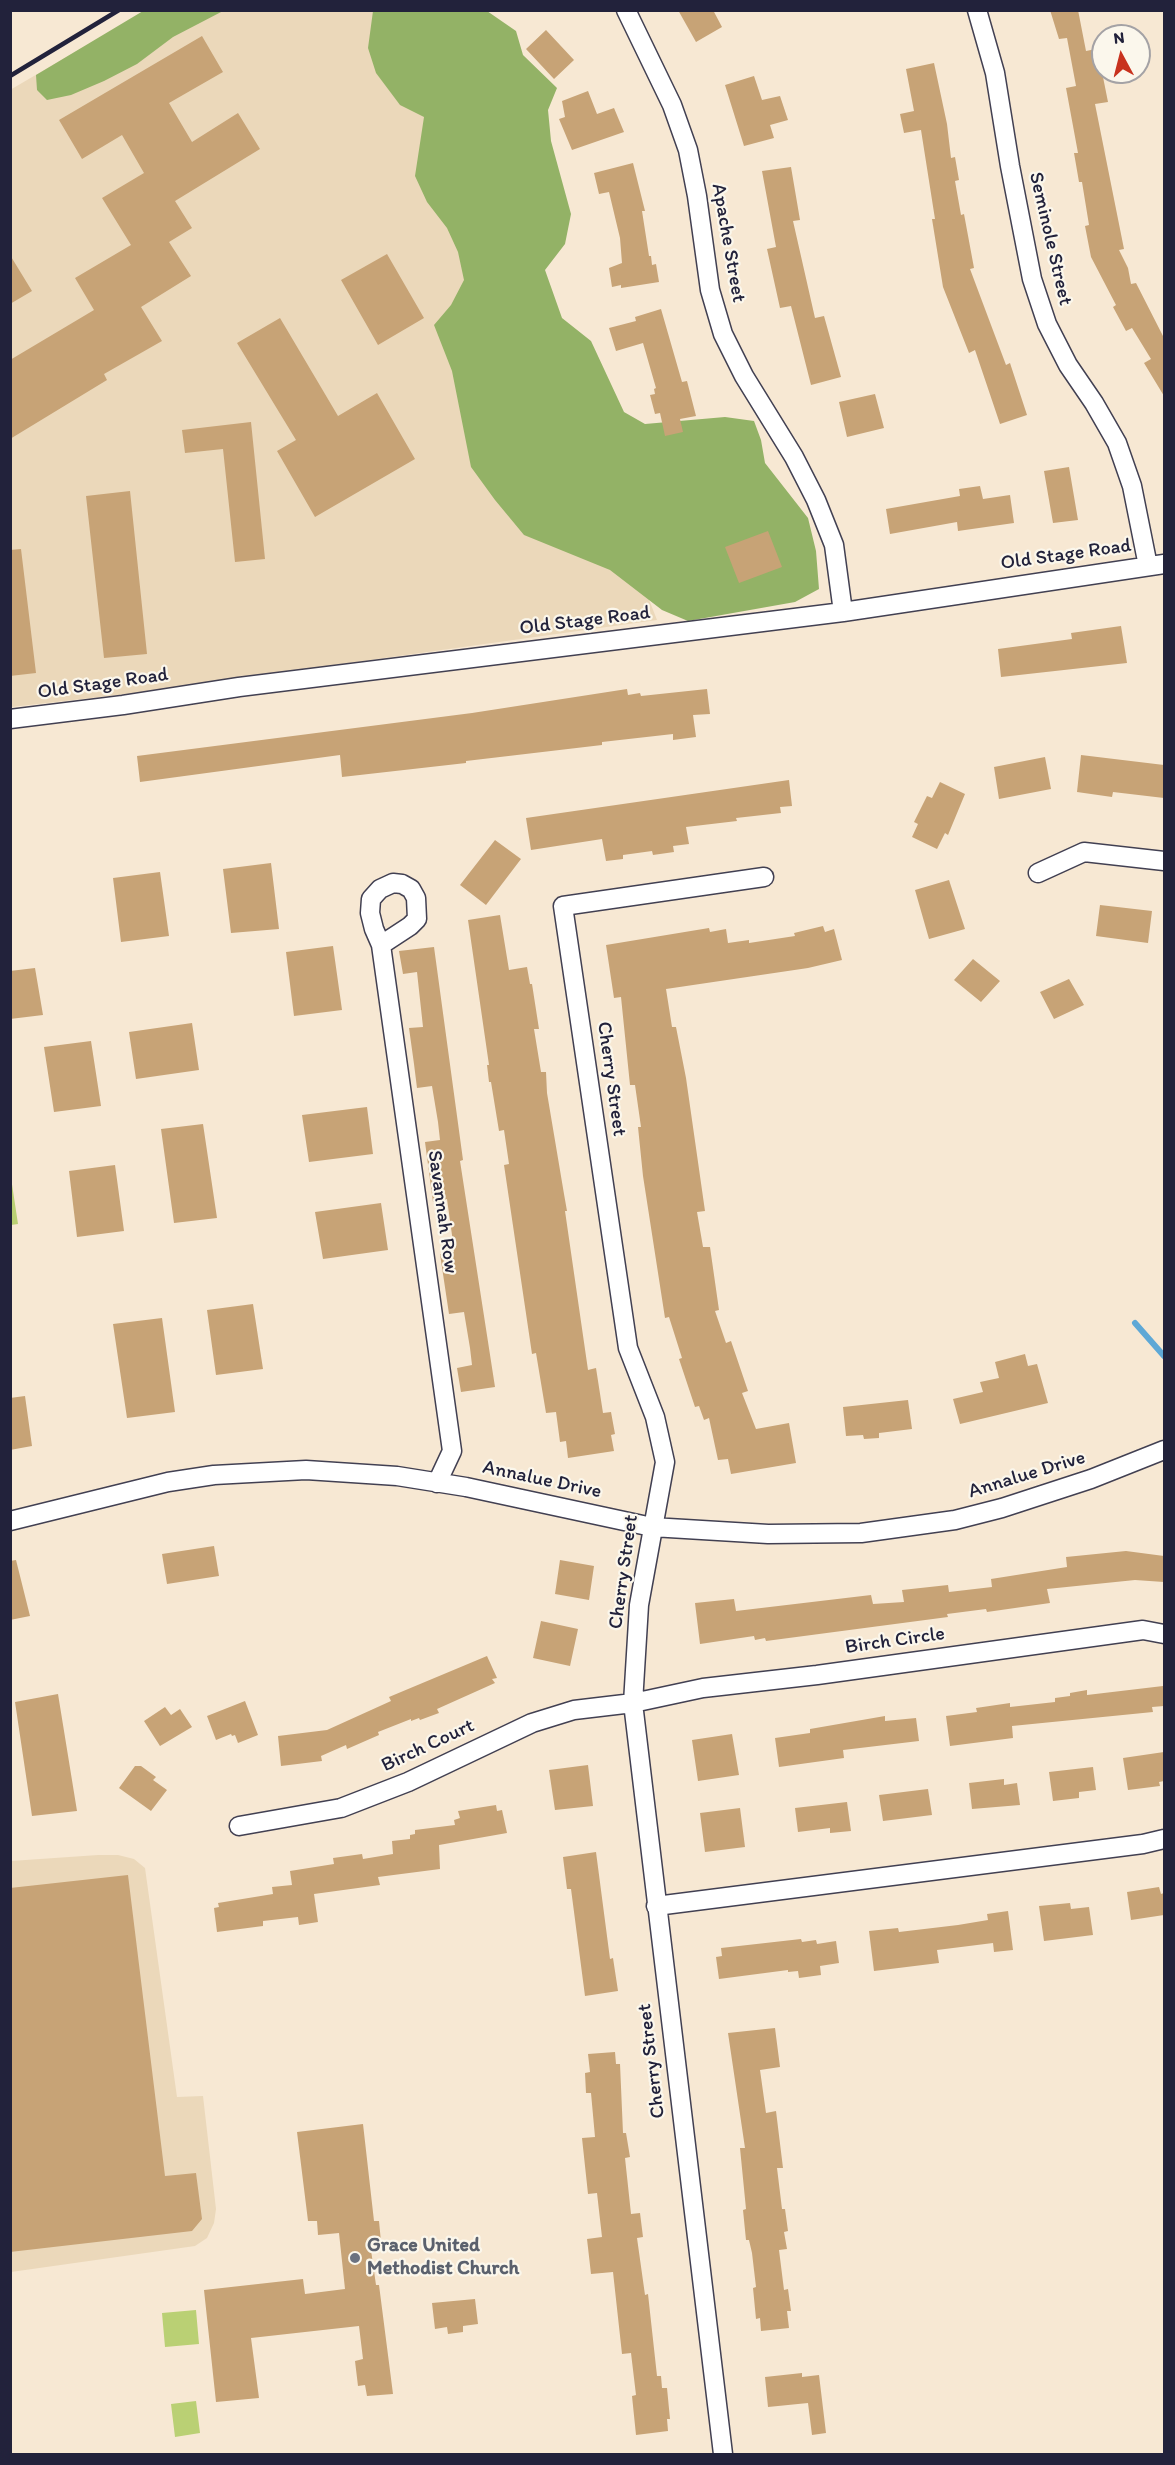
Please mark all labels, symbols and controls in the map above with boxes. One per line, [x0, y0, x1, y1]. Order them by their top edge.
north arrow [1091, 24, 1151, 84]
text: N [1112, 28, 1126, 48]
street label: Seminole Street [1023, 170, 1077, 308]
street label: Apache Street [706, 182, 750, 304]
street label: Old Stage Road [999, 534, 1133, 576]
street label: Old Stage Road [518, 601, 652, 641]
street label: Old Stage Road [36, 663, 170, 705]
street label: Cherry Street [591, 1020, 631, 1138]
street label: Savannah Row [421, 1149, 463, 1275]
street label: Annalue Drive [966, 1446, 1088, 1504]
street label: Annalue Drive [480, 1456, 604, 1504]
street label: Cherry Street [604, 1513, 644, 1631]
street label: Birch Circle [844, 1622, 946, 1660]
street label: Birch Court [378, 1714, 478, 1778]
street label: Cherry Street [633, 2002, 671, 2120]
place label: Grace United Methodist Church [367, 2234, 519, 2281]
marker: Grace United Methodist Church [348, 2251, 362, 2265]

